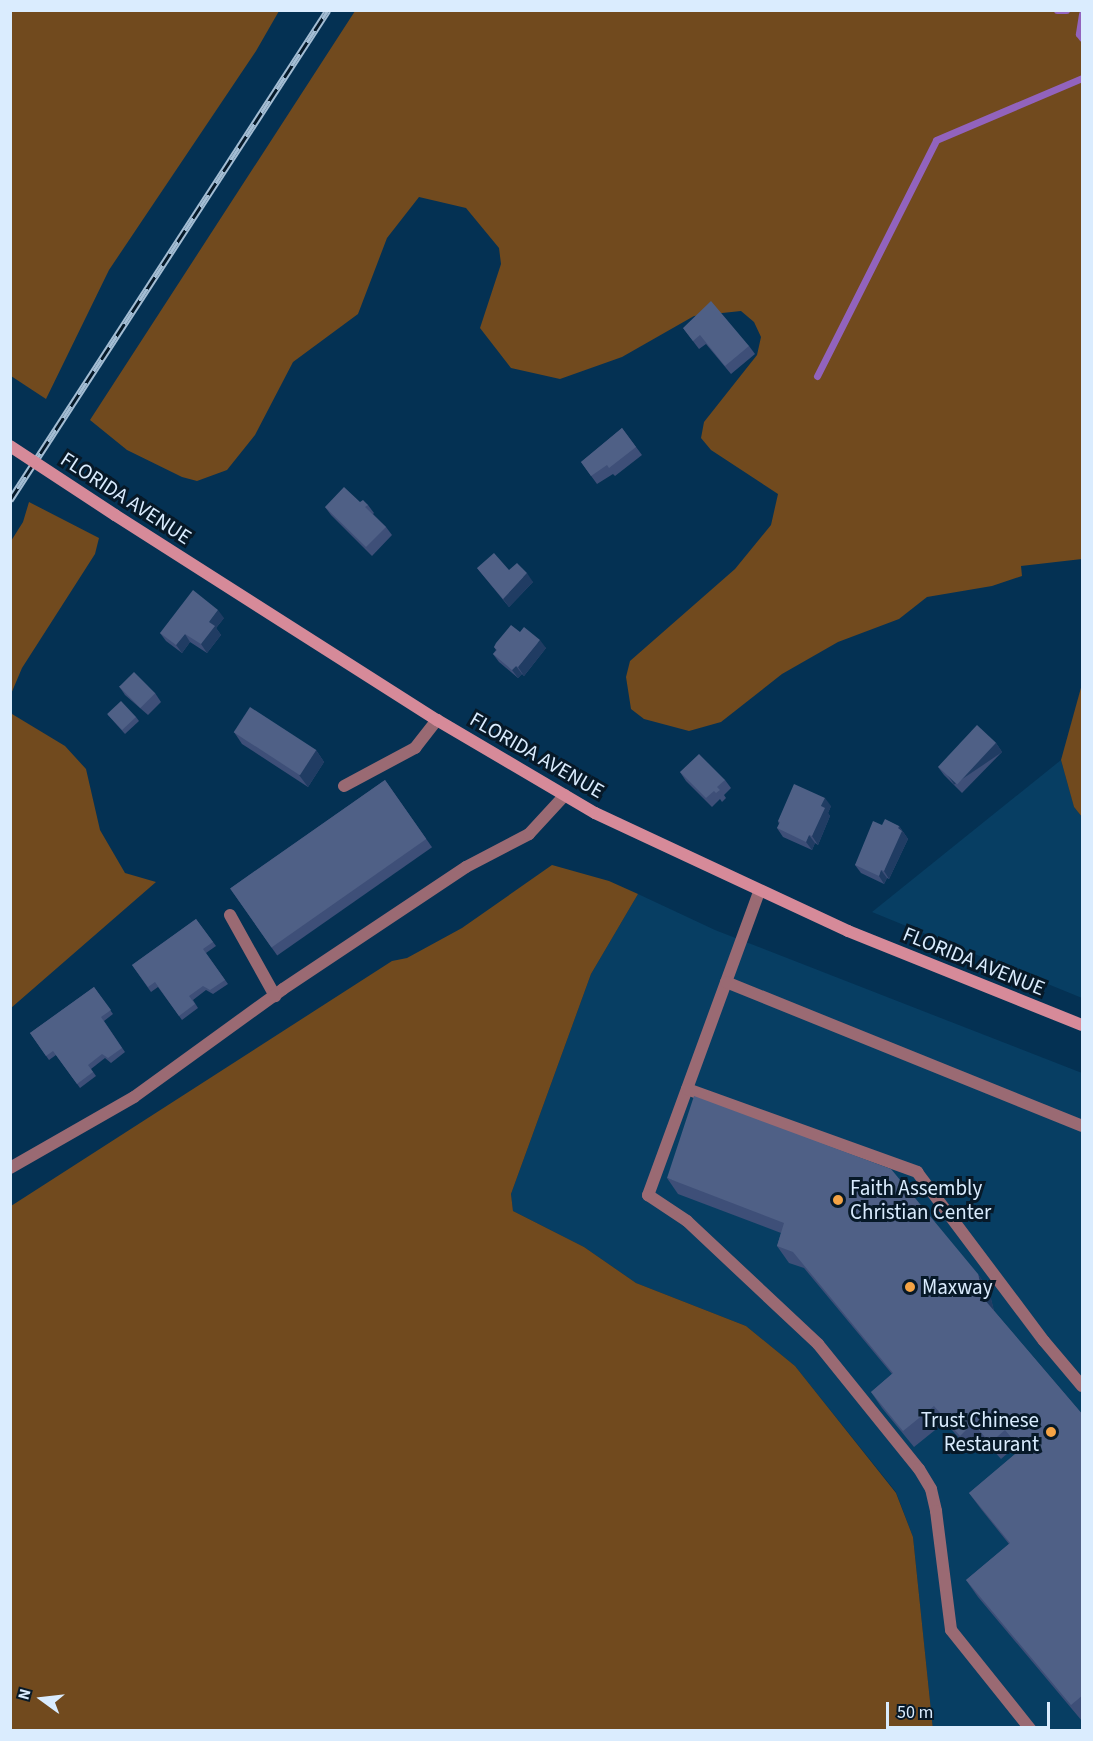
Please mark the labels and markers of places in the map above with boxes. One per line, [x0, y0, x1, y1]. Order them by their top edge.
place label: Faith Assembly Christian Center [850, 1175, 991, 1225]
marker: Faith Assembly Christian Center [831, 1193, 845, 1207]
place label: Maxway [922, 1274, 992, 1300]
marker: Maxway [903, 1280, 917, 1294]
place label: Trust Chinese Restaurant [921, 1407, 1039, 1457]
marker: Trust Chinese Restaurant [1044, 1425, 1058, 1439]

